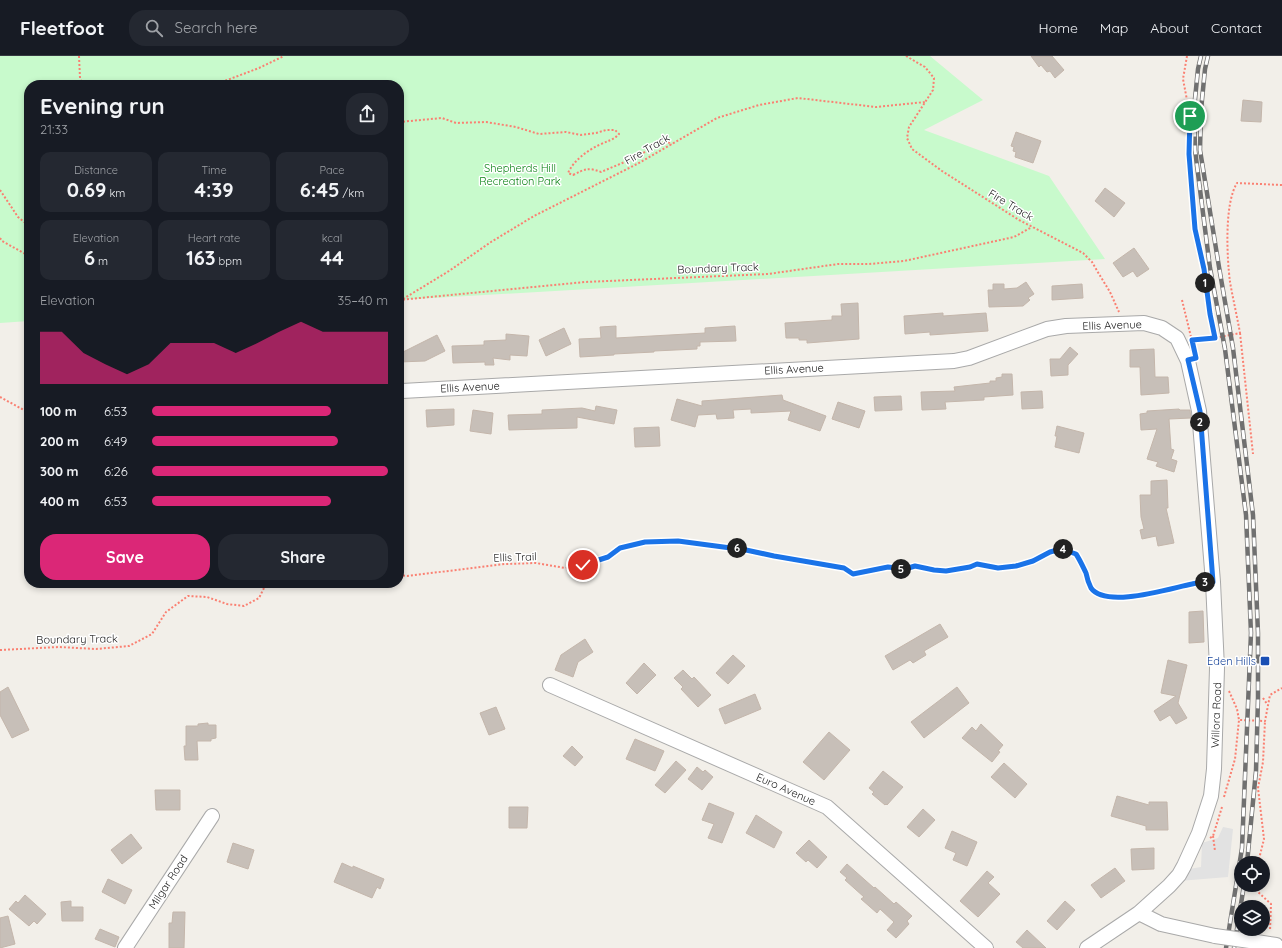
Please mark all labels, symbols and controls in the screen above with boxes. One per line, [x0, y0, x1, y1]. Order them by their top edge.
search box [129, 10, 409, 46]
text: Fleetfoot [20, 16, 105, 40]
icon: search [143, 17, 165, 39]
text: Search here [175, 18, 257, 37]
text: Home [1039, 19, 1078, 37]
text: Map [1100, 19, 1128, 37]
text: About [1150, 19, 1189, 37]
text: Contact [1211, 19, 1262, 37]
text: Evening run [40, 92, 165, 120]
button: share [346, 93, 388, 135]
pin [1173, 99, 1207, 133]
icon: arrive [1179, 105, 1201, 127]
text: 21:33 [40, 121, 68, 137]
street label: Fire Track [622, 130, 672, 168]
park label: Shepherds Hill Recreation Park [479, 161, 561, 188]
text: Distance [74, 163, 118, 177]
text: Time [201, 163, 227, 177]
text: Pace [319, 163, 345, 177]
text: 0.69 [67, 177, 106, 202]
text: 4:39 [194, 177, 234, 202]
text: 6:45 [300, 177, 340, 202]
text: km [106, 186, 125, 200]
text: /km [340, 186, 364, 200]
street label: Fire Track [986, 186, 1036, 224]
text: Elevation [73, 231, 119, 245]
text: Heart rate [188, 231, 240, 245]
text: kcal [322, 231, 342, 245]
text: 6 [84, 245, 95, 270]
text: 163 [186, 245, 216, 270]
text: 44 [320, 245, 344, 270]
text: m [95, 254, 108, 268]
text: bpm [216, 254, 242, 268]
street label: Boundary Track [677, 260, 759, 276]
pin: 1 [1195, 273, 1215, 293]
text: 1 [1203, 276, 1207, 290]
text: Elevation [40, 292, 95, 308]
text: 35–40 m [337, 292, 388, 308]
street label: Ellis Avenue [1082, 317, 1142, 333]
street label: Ellis Avenue [764, 360, 824, 378]
street label: Ellis Avenue [440, 378, 500, 396]
text: 100 m [40, 403, 77, 419]
text: 6:53 [104, 403, 127, 419]
pin: 2 [1190, 412, 1210, 432]
text: 2 [1197, 415, 1203, 429]
text: 200 m [40, 433, 79, 449]
text: 6:49 [104, 433, 127, 449]
text: 300 m [40, 463, 79, 479]
text: 6:26 [104, 463, 128, 479]
text: 400 m [40, 493, 79, 509]
text: 6:53 [104, 493, 127, 509]
button: Save [40, 534, 210, 580]
button: Share [218, 534, 388, 580]
pin: 6 [727, 538, 747, 558]
pin: 4 [1053, 539, 1073, 559]
text: 6 [734, 541, 740, 555]
text: 4 [1060, 542, 1066, 556]
pin [566, 548, 600, 582]
street label: Ellis Trail [493, 549, 537, 565]
icon: check [572, 554, 594, 576]
pin: 5 [891, 559, 911, 579]
text: 5 [898, 562, 904, 576]
pin: 3 [1195, 572, 1215, 592]
text: 3 [1202, 575, 1208, 589]
street label: Boundary Track [36, 631, 118, 647]
place label: Eden Hills [1207, 654, 1256, 668]
marker: Eden Hills [1259, 655, 1271, 667]
street label: Willora Road [1208, 682, 1224, 748]
street label: Euro Avenue [754, 770, 818, 808]
street label: Milgar Road [145, 852, 191, 912]
map controls [1234, 856, 1270, 936]
button: locate [1234, 856, 1270, 892]
button: layers [1234, 900, 1270, 936]

